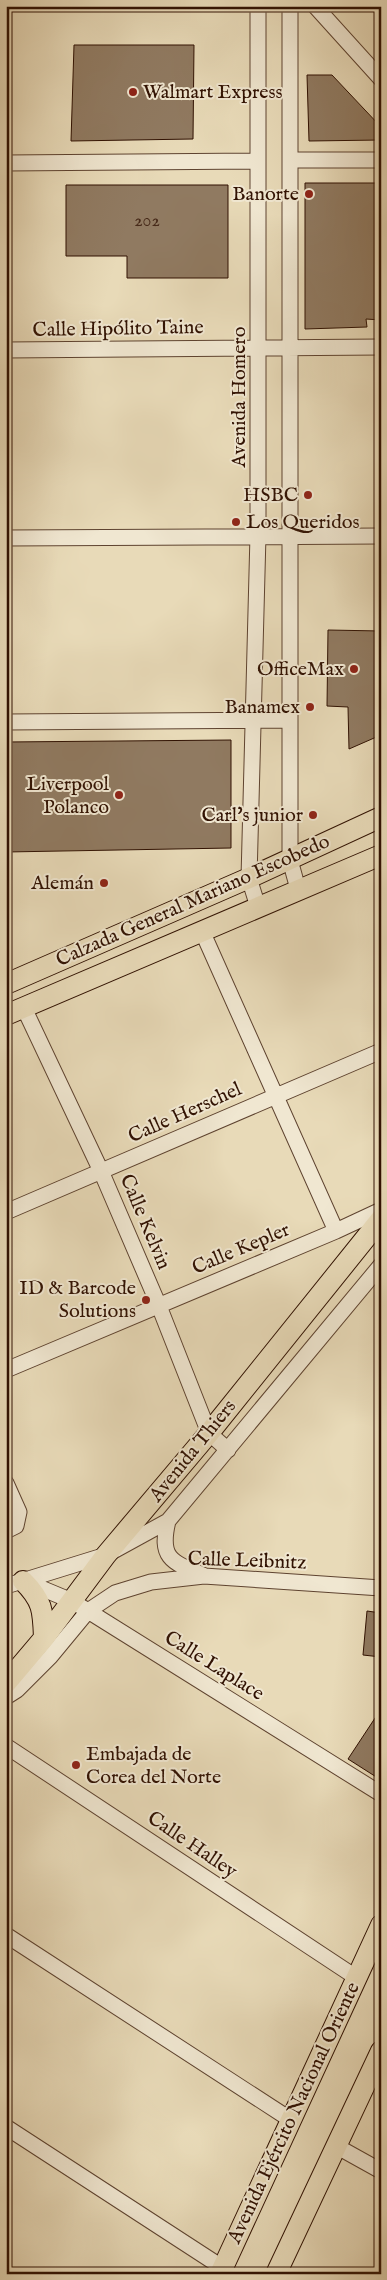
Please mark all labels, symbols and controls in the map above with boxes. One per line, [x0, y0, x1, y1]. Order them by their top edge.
place label: Walmart Express [143, 80, 283, 105]
marker: Walmart Express [127, 86, 139, 98]
place label: Banorte [232, 182, 299, 207]
marker: Banorte [303, 188, 315, 200]
house number: 202 [134, 210, 160, 233]
street label: Calle Hipólito Taine [32, 315, 204, 343]
street label: Avenida Homero [227, 326, 252, 468]
place label: HSBC [243, 483, 298, 508]
marker: HSBC [302, 489, 314, 501]
place label: Los Queridos [246, 510, 360, 535]
marker: Los Queridos [230, 516, 242, 528]
place label: OfficeMax [257, 657, 344, 682]
marker: OfficeMax [348, 663, 360, 675]
place label: Banamex [225, 695, 300, 720]
marker: Banamex [304, 701, 316, 713]
place label: Liverpool Polanco [26, 772, 110, 820]
marker: Liverpool Polanco [113, 789, 125, 801]
place label: Carl's junior [201, 803, 304, 828]
marker: Carl's junior [307, 809, 319, 821]
street label: Calzada General Mariano Escobedo [52, 829, 334, 973]
place label: Alemán [30, 871, 94, 896]
marker: Alemán [98, 877, 110, 889]
street label: Calle Herschel [124, 1077, 246, 1149]
street label: Calle Kelvin [114, 1171, 176, 1274]
street label: Calle Kepler [188, 1217, 294, 1281]
place label: ID & Barcode Solutions [19, 1276, 136, 1324]
marker: ID & Barcode Solutions [140, 1294, 152, 1306]
street label: Avenida Thiers [143, 1395, 242, 1508]
street label: Calle Leibnitz [187, 1546, 307, 1576]
street label: Calle Laplace [160, 1626, 268, 1706]
place label: Embajada de Corea del Norte [86, 1742, 221, 1790]
marker: Embajada de Corea del Norte [70, 1759, 82, 1771]
street label: Calle Halley [142, 1806, 242, 1884]
street label: Avenida Ejército Nacional Oriente [222, 1978, 366, 2249]

